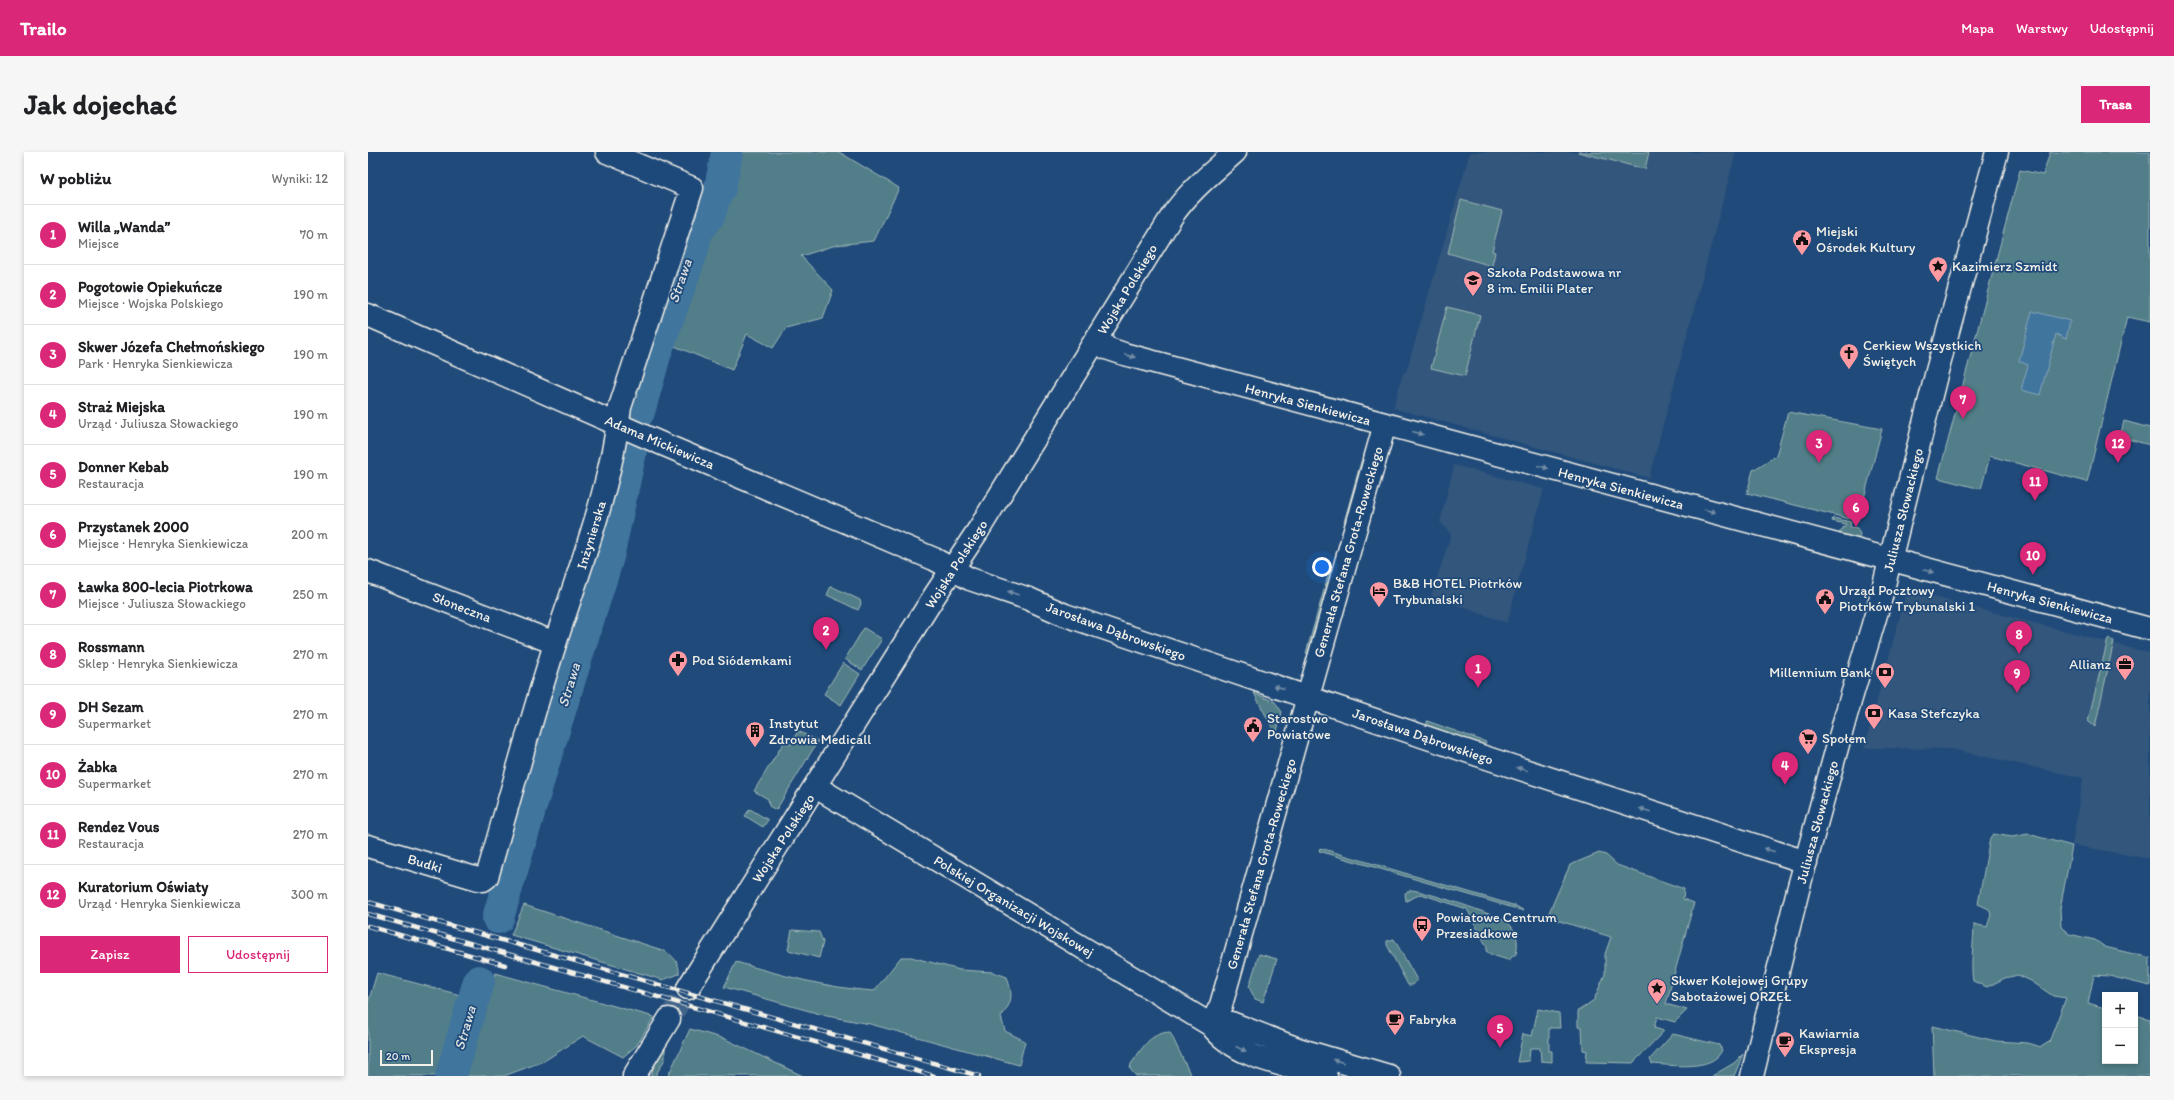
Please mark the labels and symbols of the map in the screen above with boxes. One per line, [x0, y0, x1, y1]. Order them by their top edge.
place label: Miejski Ośrodek Kultury [1816, 223, 1916, 256]
public building icon: Miejski Ośrodek Kultury [1791, 228, 1813, 256]
street label: Wojska Polskiego [1094, 241, 1161, 338]
place icon: Kazimierz Szmidt [1927, 255, 1949, 283]
water label: Strawa [664, 256, 696, 305]
place label: Kazimierz Szmidt [1952, 258, 2058, 275]
place label: Szkoła Podstawowa nr 8 im. Emilii Plater [1487, 264, 1622, 297]
school or university icon: Szkoła Podstawowa nr 8 im. Emilii Plater [1462, 269, 1484, 297]
place label: Cerkiew Wszystkich Świętych [1863, 337, 1981, 370]
church icon: Cerkiew Wszystkich Świętych [1838, 342, 1860, 370]
one-way arrow [1124, 353, 1136, 359]
street label: Henryka Sienkiewicza [1243, 380, 1373, 429]
pin: 7 [1950, 386, 1976, 419]
street label: Adama Mickiewicza [602, 412, 718, 473]
one-way arrow [1412, 430, 1424, 436]
pin: 3 [1806, 430, 1832, 463]
pin: 12 [2105, 430, 2131, 463]
street label: Generała Stefana Grota-Roweckiego [1310, 445, 1387, 660]
street label: Juliusza Słowackiego [1880, 446, 1927, 574]
one-way arrow [1538, 464, 1550, 470]
street label: Henryka Sienkiewicza [1556, 464, 1686, 513]
pin: 11 [2022, 468, 2048, 501]
pin: 6 [1843, 494, 1869, 527]
street label: Inżynierska [573, 498, 610, 571]
one-way arrow [1703, 509, 1716, 515]
street label: Wojska Polskiego [921, 517, 992, 612]
pin: 10 [2020, 542, 2046, 575]
your location [1312, 557, 1332, 577]
one-way arrow [1922, 568, 1934, 574]
place label: B&B HOTEL Piotrków Trybunalski [1393, 575, 1523, 608]
street label: Henryka Sienkiewicza [1985, 578, 2115, 627]
hotel icon: B&B HOTEL Piotrków Trybunalski [1368, 580, 1390, 608]
place label: Urząd Pocztowy Piotrków Trybunalski 1 [1839, 582, 1975, 615]
public building icon: Urząd Pocztowy Piotrków Trybunalski 1 [1814, 587, 1836, 615]
street label: Słoneczna [430, 588, 494, 627]
one-way arrow [1007, 590, 1019, 596]
street label: Jarosława Dąbrowskiego [1044, 598, 1188, 665]
pin: 2 [813, 617, 839, 650]
pin: 8 [2006, 621, 2032, 654]
pharmacy icon: Pod Siódemkami [667, 649, 689, 677]
place label: Pod Siódemkami [692, 652, 792, 669]
office icon: Allianz [2114, 653, 2136, 681]
pin: 1 [1465, 655, 1491, 688]
place label: Allianz [2069, 656, 2111, 673]
water label: Strawa [554, 660, 584, 709]
pin: 9 [2004, 660, 2030, 693]
bank icon: Millennium Bank [1874, 661, 1896, 689]
place label: Millennium Bank [1769, 664, 1872, 681]
one-way arrow [1273, 684, 1285, 690]
bank icon: Kasa Stefczyka [1863, 702, 1885, 730]
street label: Jarosława Dąbrowskiego [1350, 704, 1495, 769]
place label: Kasa Stefczyka [1888, 705, 1980, 722]
place label: Starostwo Powiatowe [1267, 710, 1331, 743]
place label: Instytut Zdrowia Medicall [769, 715, 871, 748]
public building icon: Starostwo Powiatowe [1242, 715, 1264, 743]
building icon: Instytut Zdrowia Medicall [744, 720, 766, 748]
supermarket icon: Społem [1797, 727, 1819, 755]
place label: Społem [1822, 730, 1867, 747]
pin: 4 [1772, 752, 1798, 785]
street label: Generała Stefana Grota-Roweckiego [1223, 757, 1300, 972]
street label: Juliusza Słowackiego [1793, 759, 1842, 886]
one-way arrow [1515, 766, 1527, 772]
street label: Wojska Polskiego [748, 791, 819, 886]
one-way arrow [1639, 806, 1651, 812]
one-way arrow [1762, 847, 1774, 853]
street label: Budki [406, 850, 444, 877]
street label: Polskiej Organizacji Wojskowej [931, 852, 1097, 961]
place label: Powiatowe Centrum Przesiadkowe [1436, 909, 1557, 942]
bus stop icon: Powiatowe Centrum Przesiadkowe [1411, 914, 1433, 942]
place label: Skwer Kolejowej Grupy Sabotażowej ORZEŁ [1671, 972, 1808, 1005]
place icon: Skwer Kolejowej Grupy Sabotażowej ORZEŁ [1646, 977, 1668, 1005]
water label: Strawa [450, 1003, 480, 1052]
cafe icon: Fabryka [1384, 1008, 1406, 1036]
place label: Fabryka [1409, 1011, 1456, 1028]
pin: 5 [1487, 1015, 1513, 1048]
place label: Kawiarnia Ekspresja [1799, 1025, 1859, 1058]
cafe icon: Kawiarnia Ekspresja [1774, 1030, 1796, 1058]
one-way arrow [1235, 1046, 1247, 1052]
scale bar [380, 1048, 433, 1067]
one-way arrow [1332, 1058, 1344, 1064]

